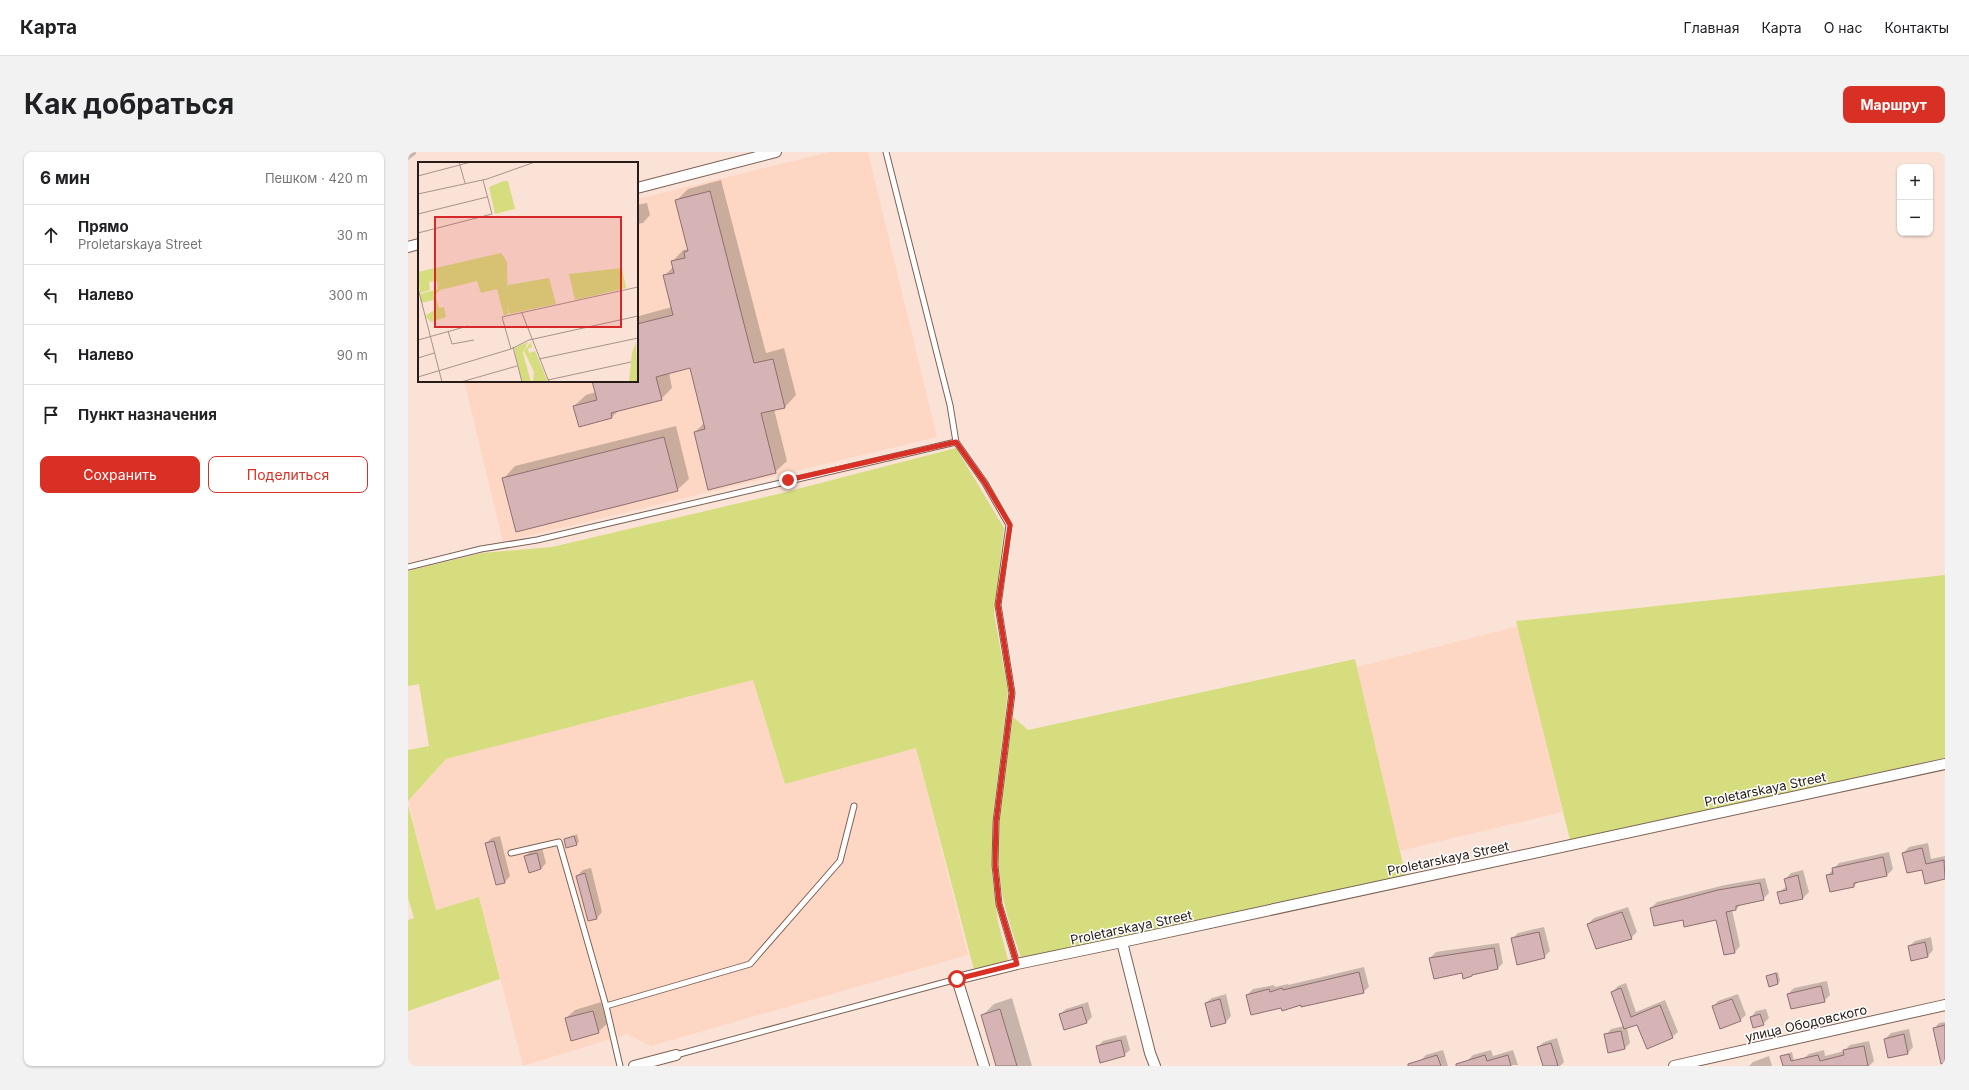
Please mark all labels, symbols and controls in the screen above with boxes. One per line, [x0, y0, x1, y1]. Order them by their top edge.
text: Карта [20, 16, 77, 39]
text: Главная [1684, 19, 1739, 36]
text: Карта [1761, 19, 1802, 36]
text: О нас [1824, 19, 1862, 36]
text: Контакты [1884, 19, 1949, 36]
button: Маршрут [1843, 86, 1945, 123]
text: Как добраться [24, 87, 234, 121]
inset map [418, 162, 638, 382]
map controls [1897, 164, 1933, 236]
button: + [1897, 164, 1933, 200]
text: 6 мин [40, 168, 90, 188]
text: Пешком · 420 m [265, 170, 368, 186]
button: − [1897, 200, 1933, 236]
text: Прямо [78, 217, 129, 236]
icon: ahead [40, 224, 62, 246]
text: 30 m [337, 227, 368, 243]
text: Proletarskaya Street [78, 236, 202, 252]
icon: left [40, 284, 62, 306]
text: Налево [78, 285, 134, 304]
text: 300 m [329, 287, 368, 303]
icon: left [40, 344, 62, 366]
text: Налево [78, 345, 134, 364]
text: 90 m [337, 347, 368, 363]
icon: arrive [40, 404, 62, 426]
text: Пункт назначения [78, 405, 217, 424]
button: Сохранить [40, 456, 200, 493]
button: Поделиться [208, 456, 368, 493]
route end [779, 471, 797, 489]
street label: Proletarskaya Street [1703, 768, 1827, 810]
street label: Proletarskaya Street [1386, 837, 1510, 879]
street label: Proletarskaya Street [1069, 906, 1193, 948]
route start [948, 970, 966, 988]
street label: улица Ободовского [1744, 1001, 1869, 1045]

